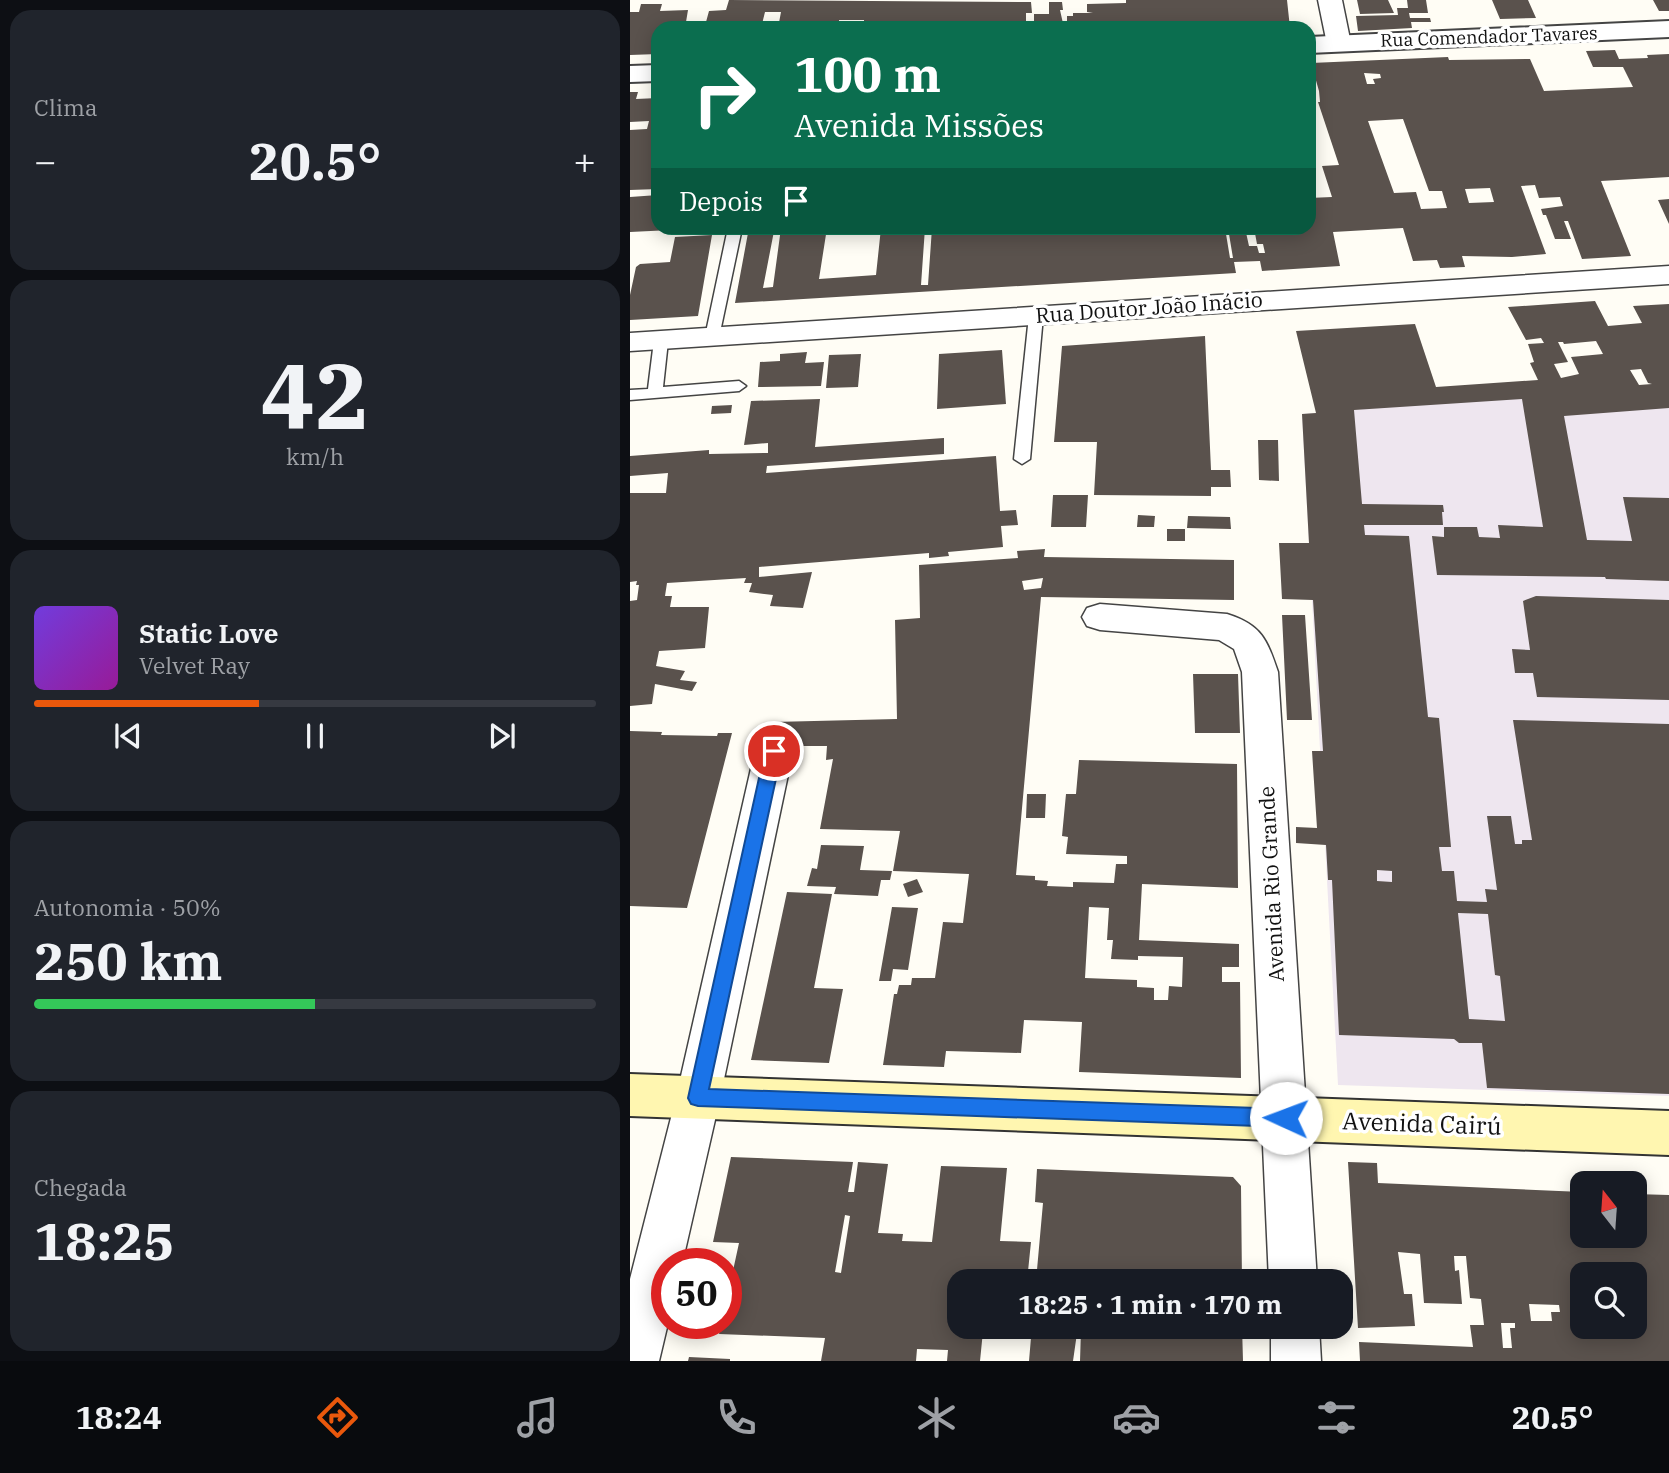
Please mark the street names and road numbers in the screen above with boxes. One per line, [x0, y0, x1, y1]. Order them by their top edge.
street label: Rua Comendador Tavares [1380, 21, 1598, 52]
street label: Rua Doutor João Inácio [1034, 285, 1263, 329]
street label: Avenida Rio Grande [1252, 785, 1290, 983]
street label: Avenida Cairú [1342, 1104, 1502, 1142]

